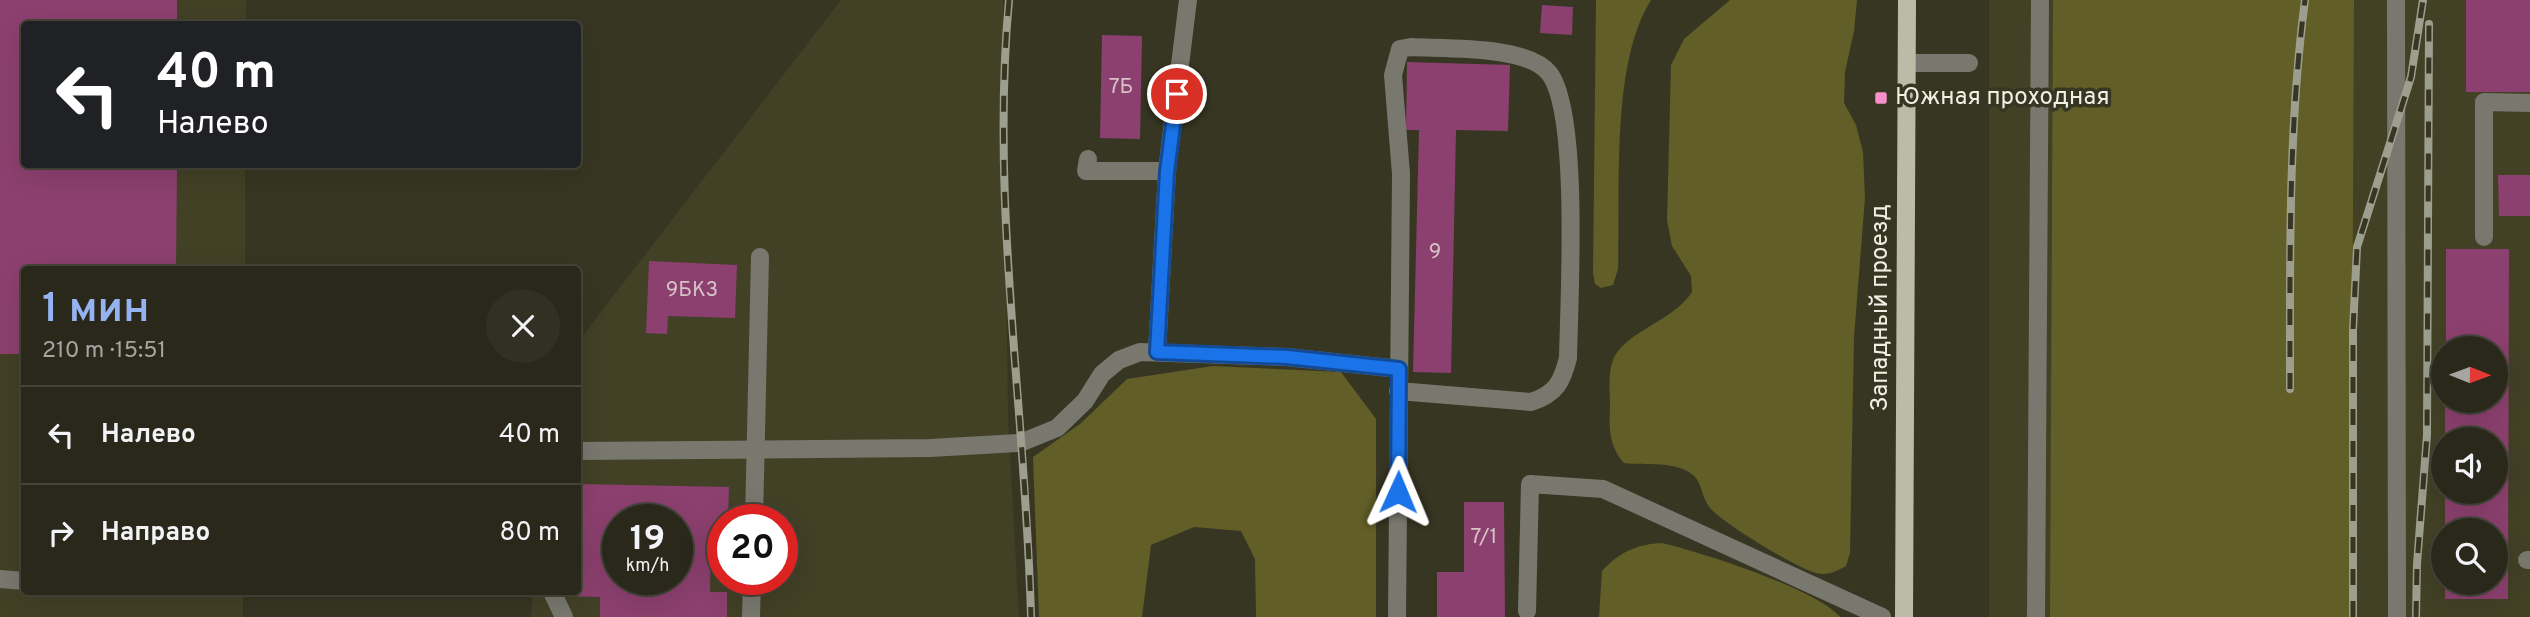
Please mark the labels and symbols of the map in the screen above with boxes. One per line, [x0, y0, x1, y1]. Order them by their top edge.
pin [1147, 64, 1207, 124]
house number: 7Б [1109, 74, 1133, 101]
place label: Южная проходная [1895, 83, 2110, 113]
marker: Южная проходная [1873, 90, 1889, 106]
street label: Западный проезд [1866, 204, 1896, 412]
house number: 9 [1429, 239, 1441, 266]
house number: 9БК3 [666, 277, 718, 304]
north arrow [2431, 336, 2508, 413]
position arrow [1361, 455, 1435, 529]
speed limit sign: 20 [707, 504, 798, 595]
house number: 7/1 [1471, 524, 1497, 551]

